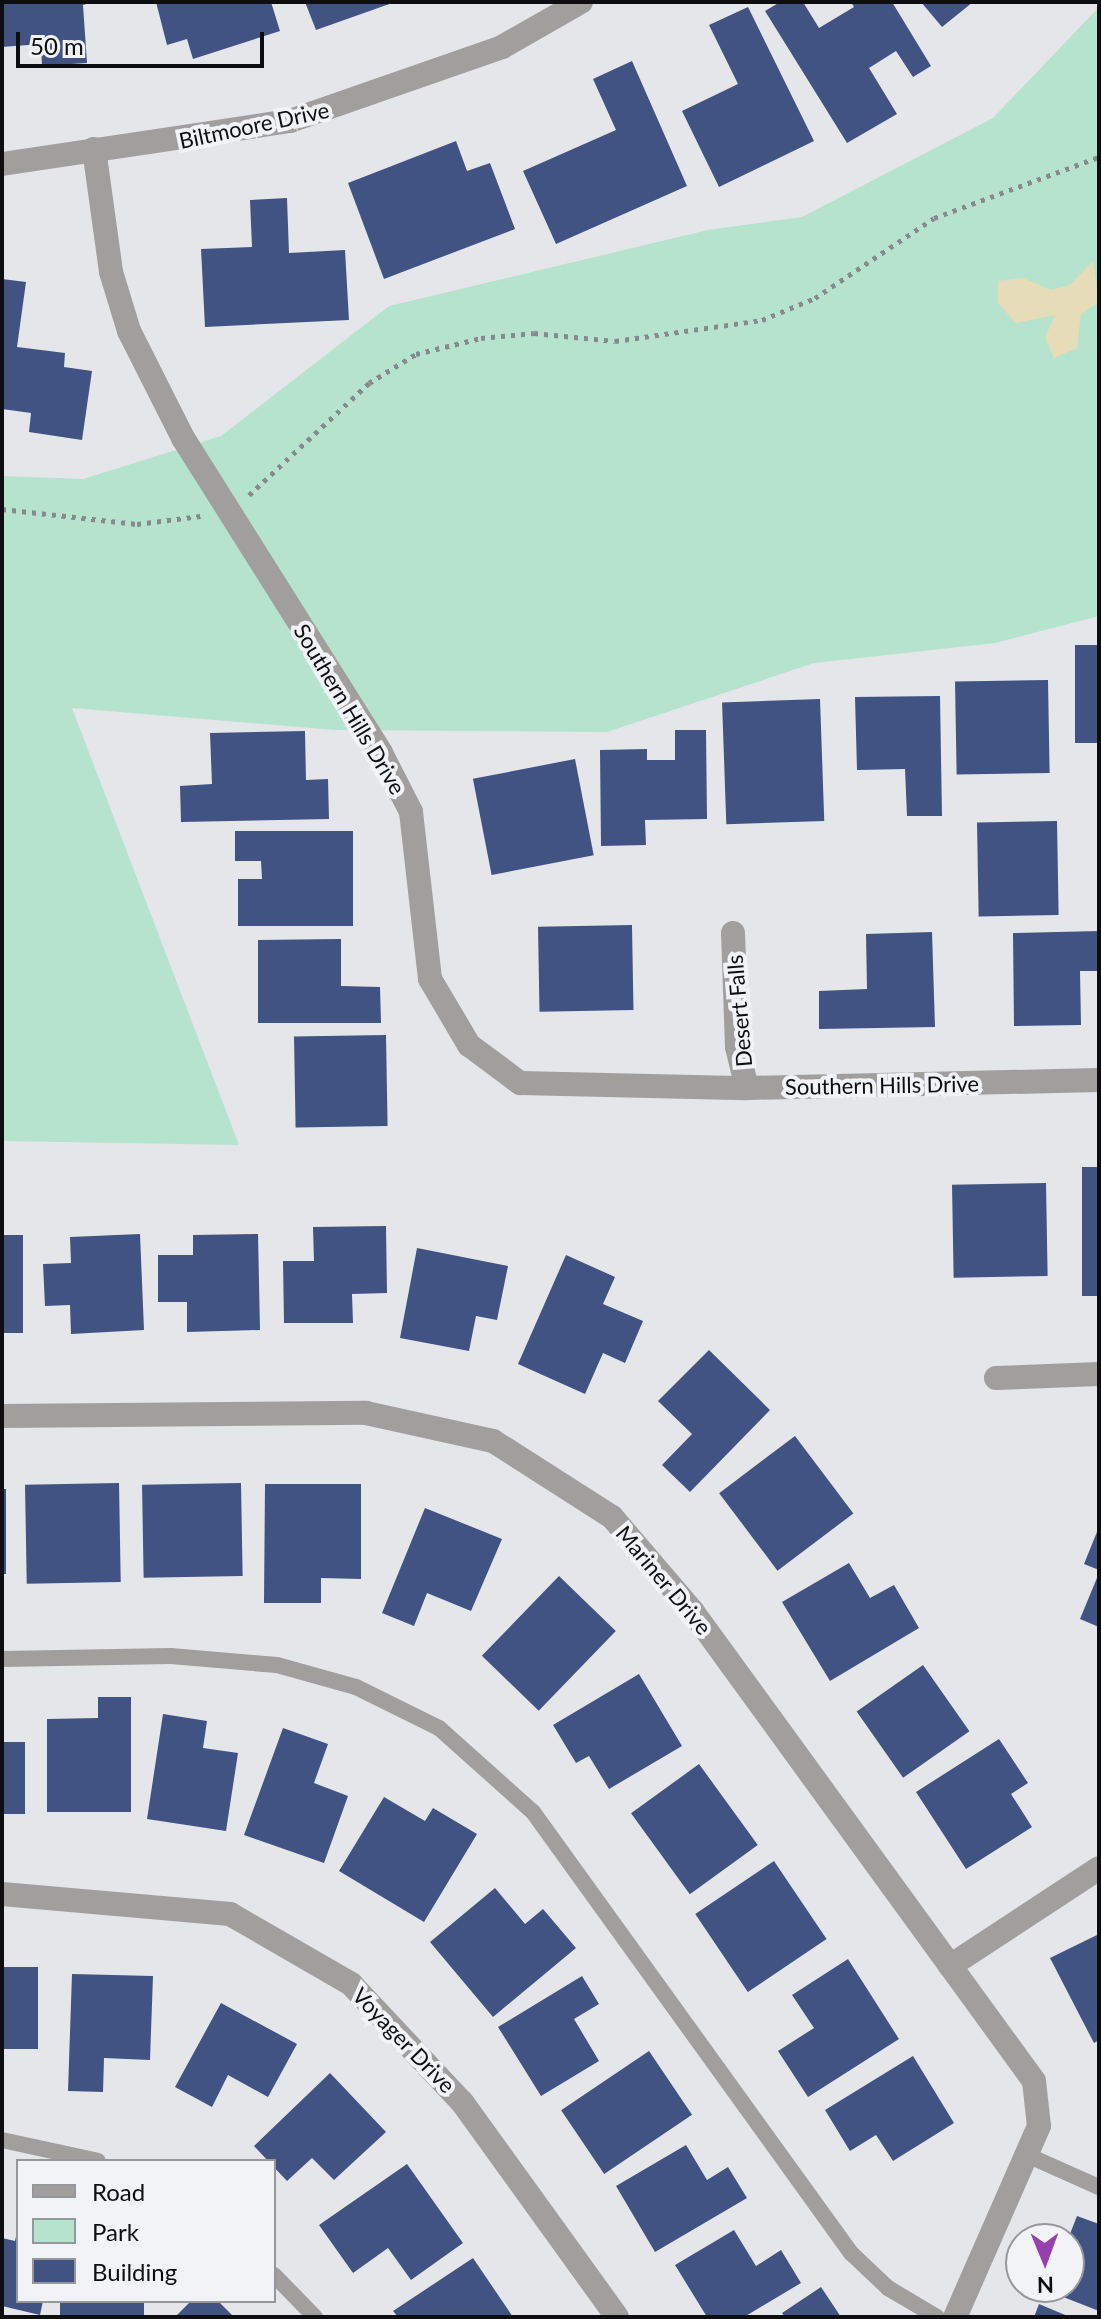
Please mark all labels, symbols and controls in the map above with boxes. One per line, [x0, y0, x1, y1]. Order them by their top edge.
scale bar [20, 16, 268, 66]
text: 50 m [30, 31, 84, 60]
street label: Biltmoore Drive [177, 96, 331, 154]
street label: Southern Hills Drive [289, 619, 411, 799]
street label: Desert Falls [721, 954, 757, 1068]
street label: Southern Hills Drive [785, 1070, 979, 1100]
street label: Mariner Drive [611, 1520, 717, 1640]
street label: Voyager Drive [347, 1982, 461, 2098]
legend [16, 2159, 276, 2303]
text: Road [92, 2177, 145, 2206]
text: Park [92, 2217, 139, 2246]
north arrow [1005, 2223, 1085, 2303]
text: Building [92, 2257, 177, 2286]
text: N [1037, 2272, 1054, 2299]

